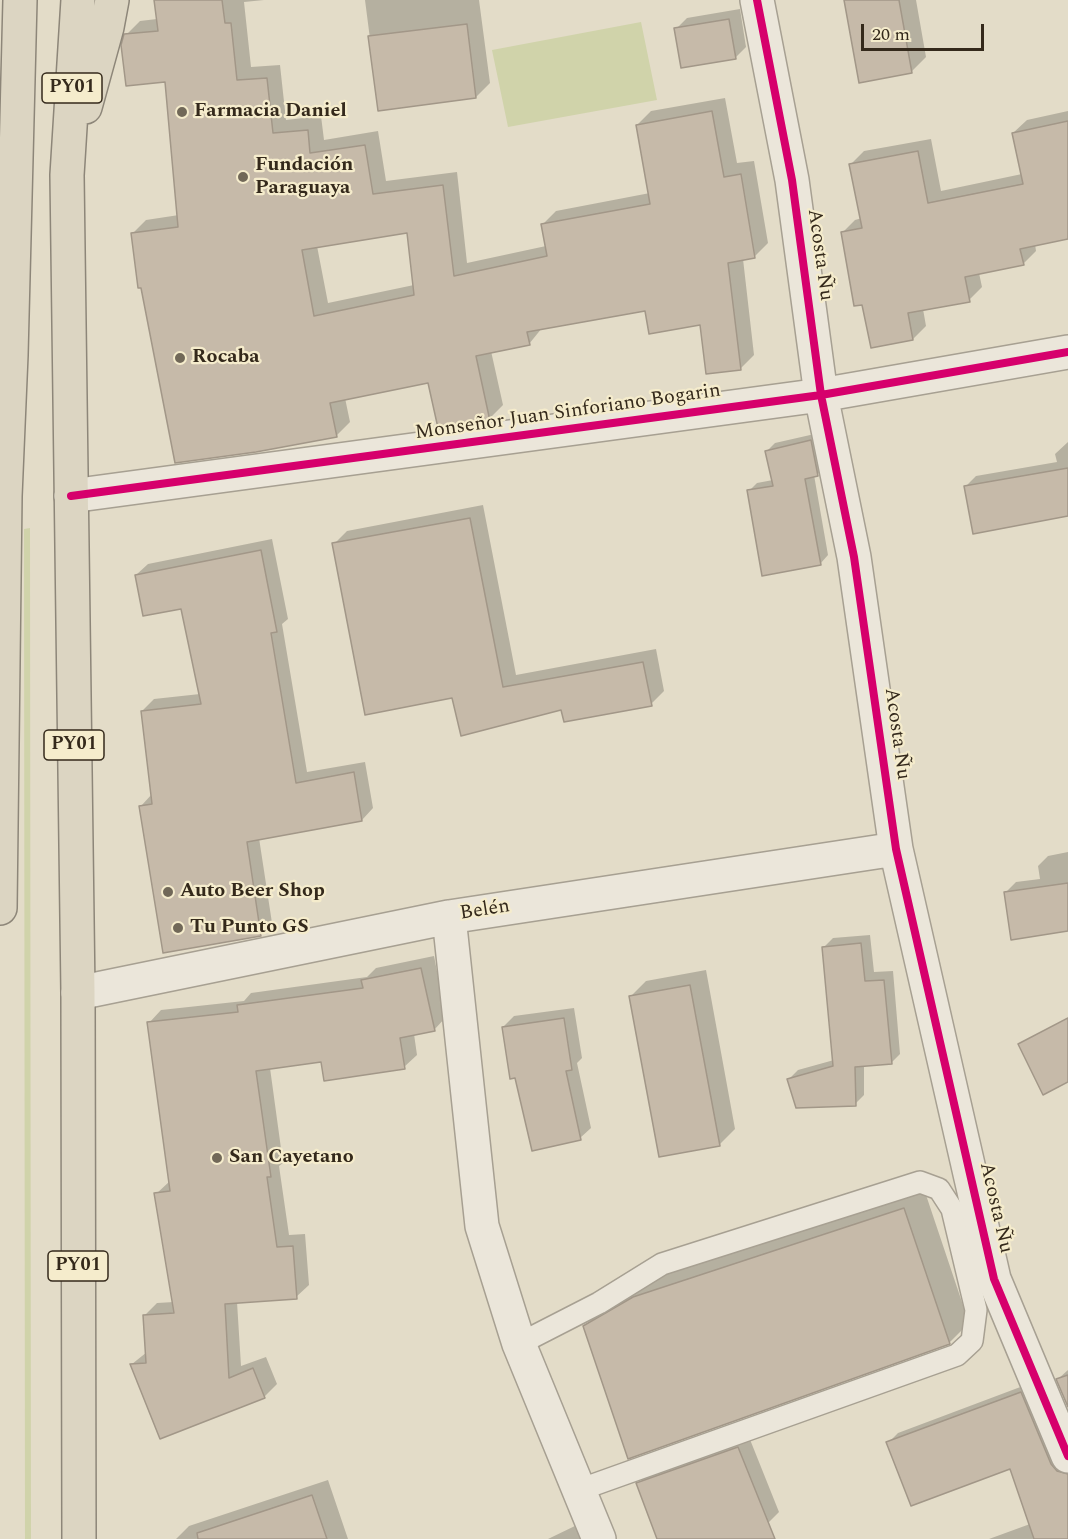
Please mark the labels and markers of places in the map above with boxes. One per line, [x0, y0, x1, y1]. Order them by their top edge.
place label: Farmacia Daniel [194, 100, 347, 124]
marker: Farmacia Daniel [175, 105, 189, 119]
place label: Fundación Paraguaya [255, 154, 353, 201]
marker: Fundación Paraguaya [236, 170, 250, 184]
place label: Rocaba [192, 346, 260, 370]
marker: Rocaba [173, 351, 187, 365]
place label: Auto Beer Shop [180, 880, 325, 904]
marker: Auto Beer Shop [161, 885, 175, 899]
place label: Tu Punto GS [190, 916, 309, 940]
marker: Tu Punto GS [171, 921, 185, 935]
place label: San Cayetano [229, 1146, 354, 1170]
marker: San Cayetano [210, 1151, 224, 1165]

